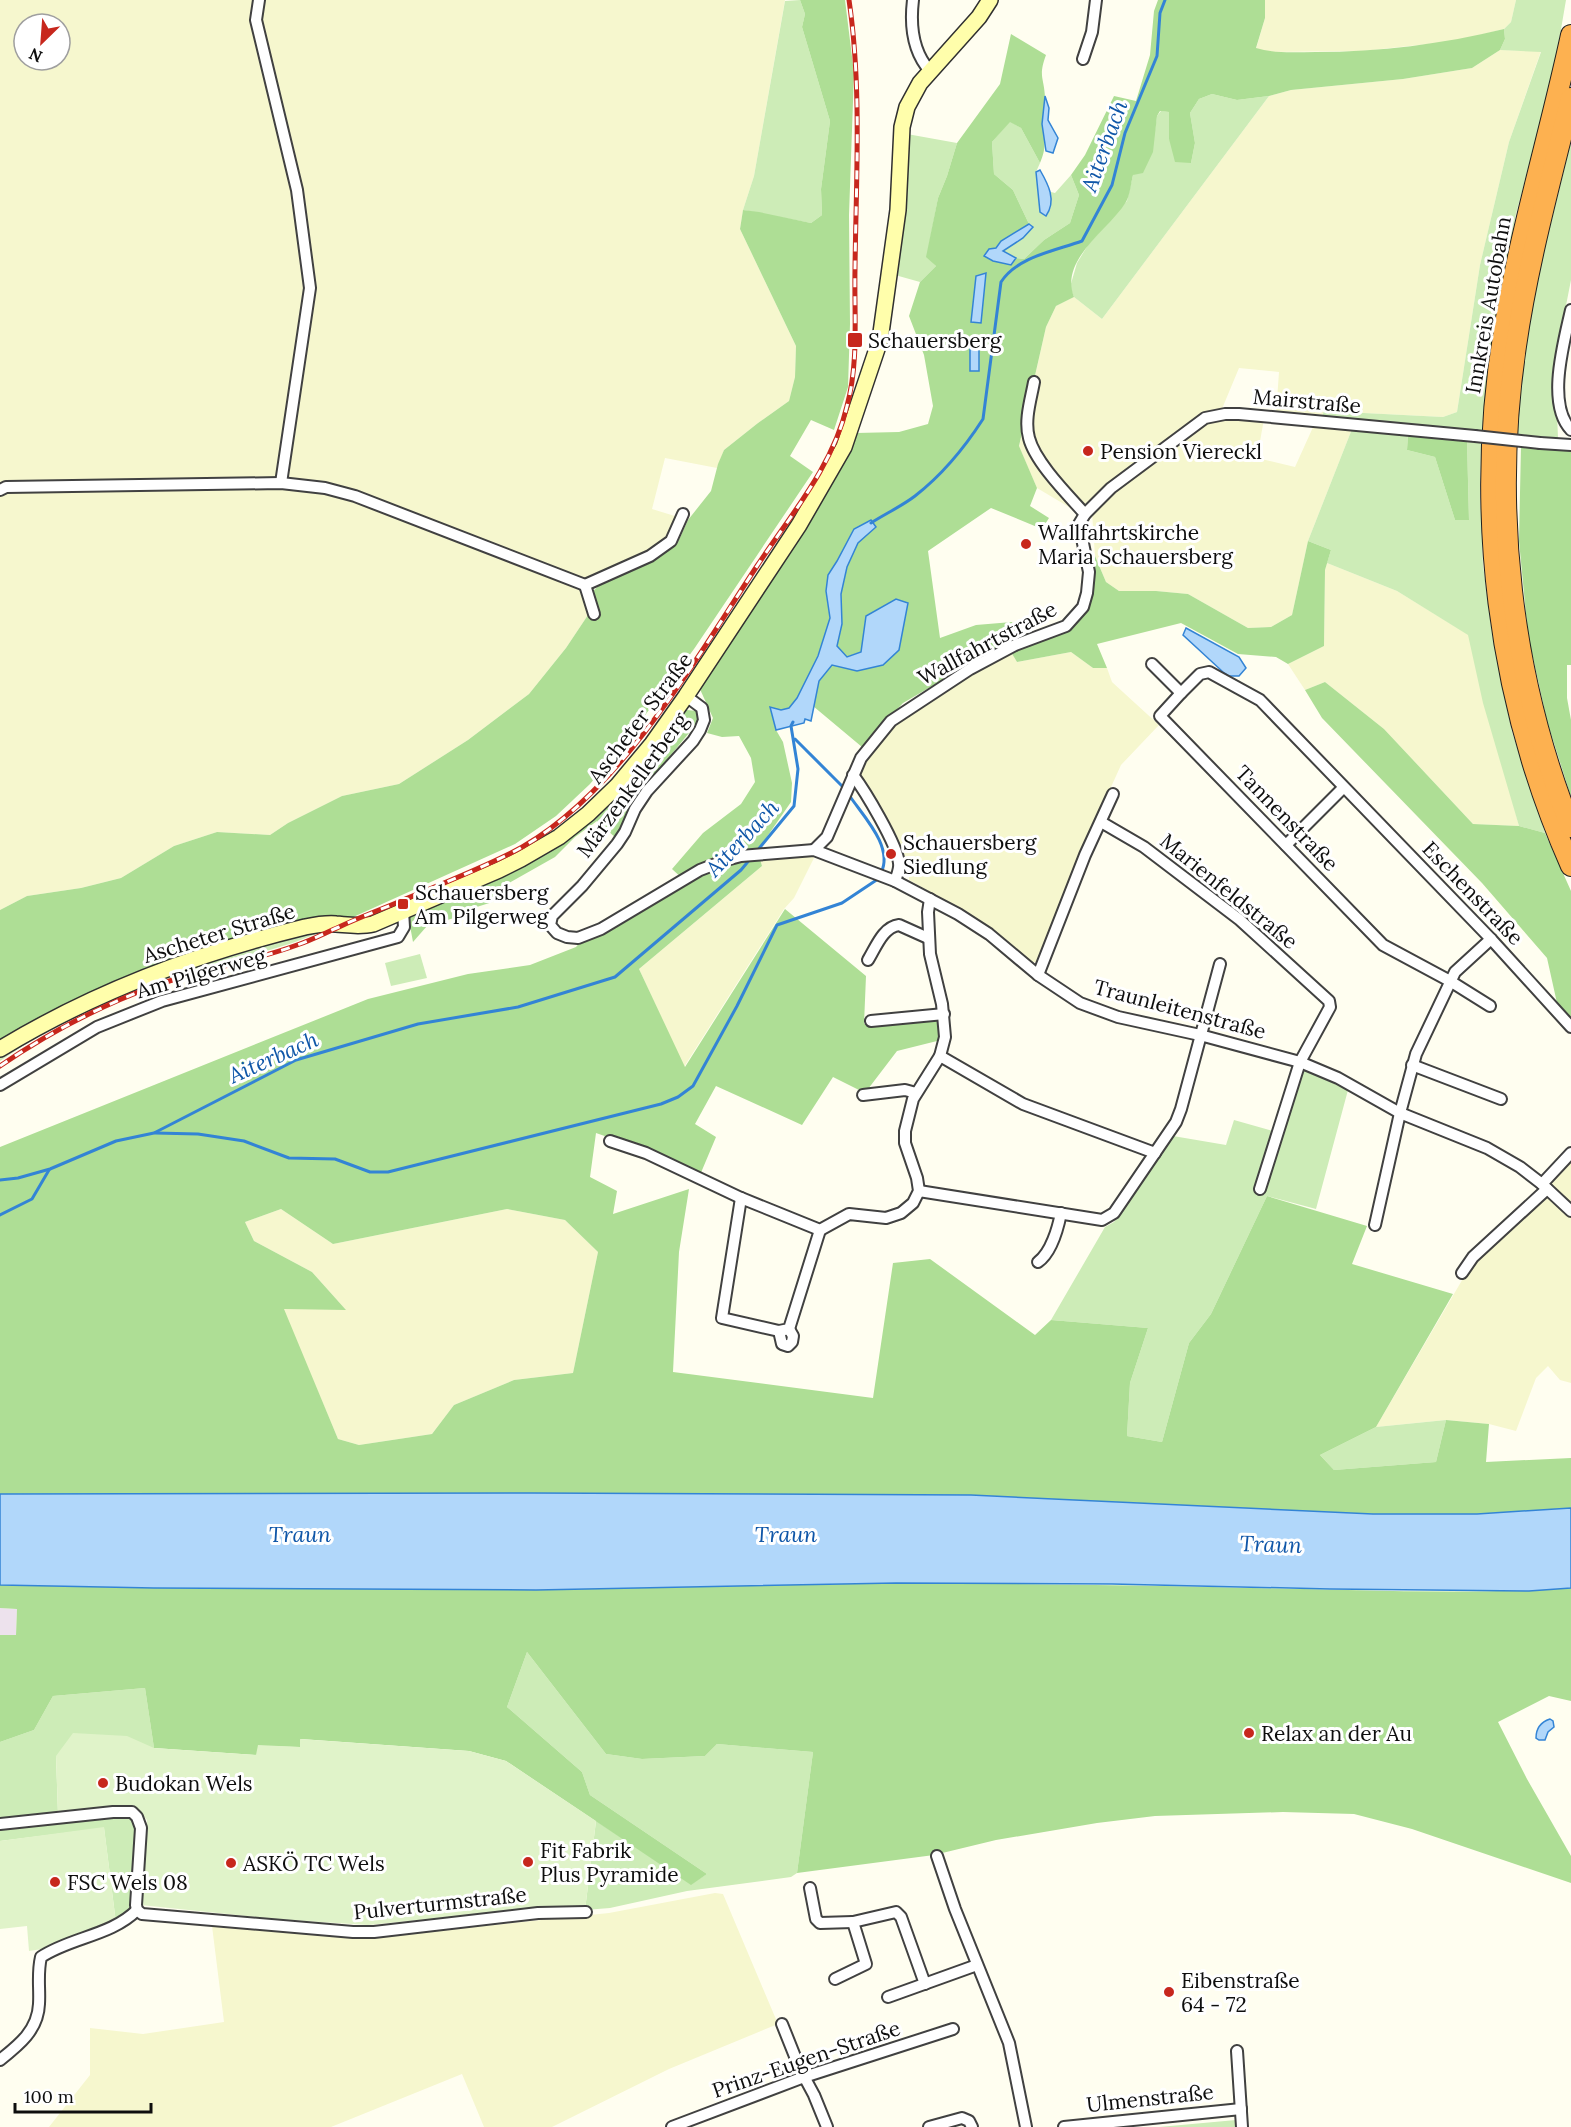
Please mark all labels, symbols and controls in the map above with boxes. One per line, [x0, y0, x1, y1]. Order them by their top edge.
north arrow [12, 12, 72, 72]
text: N [26, 44, 45, 67]
water label: Aiterbach [1074, 96, 1134, 197]
street label: Innkreis Autobahn [1459, 214, 1517, 396]
place label: Schauersberg [868, 327, 1002, 354]
marker: Schauersberg [846, 331, 864, 349]
street label: Mairstraße [1252, 383, 1362, 419]
place label: Pension Viereckl [1100, 438, 1262, 465]
marker: Pension Viereckl [1081, 444, 1095, 458]
place label: Wallfahrtskirche Maria Schauersberg [1038, 519, 1233, 570]
marker: Wallfahrtskirche Maria Schauersberg [1019, 537, 1033, 551]
street label: Wallfahrtstraße [913, 595, 1061, 691]
street label: Ascheter Straße [581, 647, 698, 790]
street label: Märzenkellerberg [570, 707, 694, 863]
street label: Tannenstraße [1230, 759, 1344, 877]
water label: Aiterbach [699, 793, 785, 883]
street label: Marienfeldstraße [1155, 827, 1303, 955]
place label: Schauersberg Siedlung [903, 829, 1037, 880]
street label: Eschenstraße [1417, 835, 1529, 951]
marker: Schauersberg Siedlung [884, 847, 898, 861]
place label: Schauersberg Am Pilgerweg [414, 879, 549, 930]
street label: Ascheter Straße [139, 897, 298, 969]
marker: Schauersberg Am Pilgerweg [396, 897, 410, 911]
street label: Am Pilgerweg [132, 942, 269, 1005]
street label: Traunleitenstraße [1091, 973, 1269, 1045]
water label: Aiterbach [223, 1025, 323, 1090]
water label: Traun [269, 1520, 332, 1548]
water label: Traun [755, 1520, 818, 1548]
water label: Traun [1239, 1529, 1303, 1559]
place label: Relax an der Au [1261, 1720, 1412, 1747]
marker: Relax an der Au [1242, 1726, 1256, 1740]
place label: Budokan Wels [115, 1770, 253, 1797]
marker: Budokan Wels [96, 1776, 110, 1790]
place label: Fit Fabrik Plus Pyramide [540, 1837, 679, 1888]
place label: ASKÖ TC Wels [242, 1850, 385, 1877]
marker: Fit Fabrik Plus Pyramide [521, 1855, 535, 1869]
marker: ASKÖ TC Wels [224, 1856, 238, 1870]
place label: FSC Wels 08 [67, 1869, 188, 1896]
marker: FSC Wels 08 [48, 1875, 62, 1889]
street label: Pulverturmstraße [352, 1880, 528, 1926]
place label: Eibenstraße 64 - 72 [1181, 1967, 1300, 2018]
marker: Eibenstraße 64 - 72 [1162, 1985, 1176, 1999]
street label: Prinz-Eugen-Straße [708, 2014, 904, 2104]
scale bar [15, 2076, 152, 2114]
street label: Ulmenstraße [1085, 2078, 1215, 2118]
text: 100 m [24, 2085, 74, 2108]

